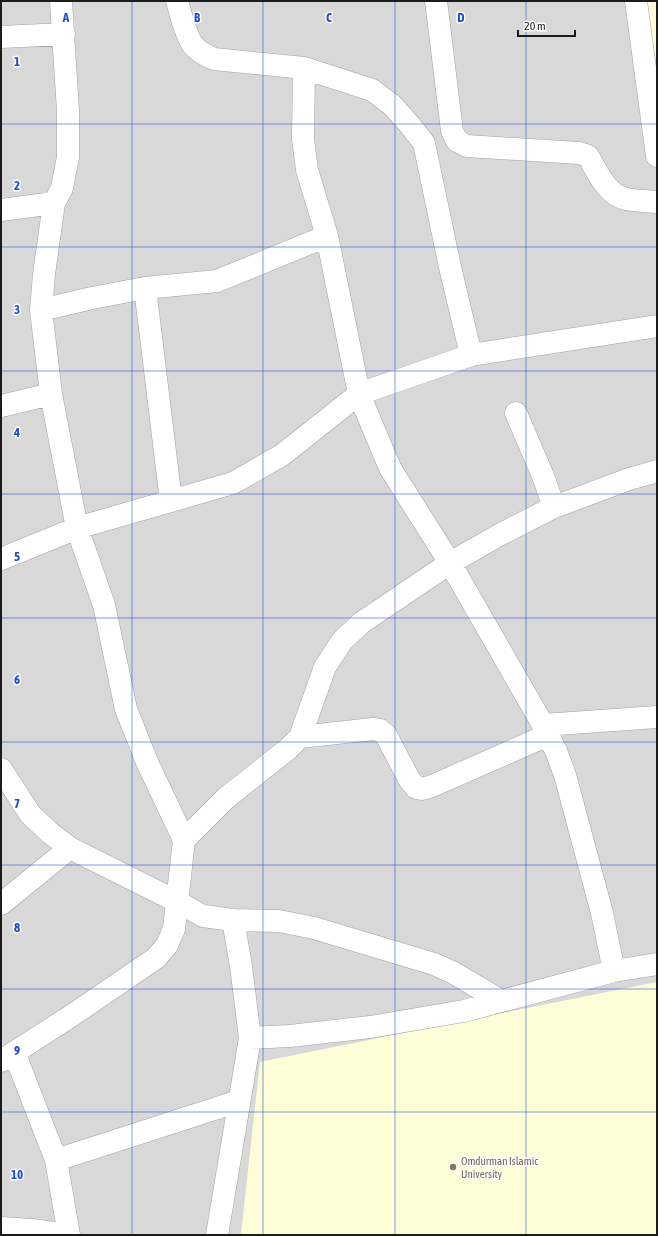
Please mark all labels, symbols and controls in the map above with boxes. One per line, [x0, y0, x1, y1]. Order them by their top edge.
text: A [62, 10, 70, 25]
text: B [194, 10, 201, 25]
text: C [326, 10, 332, 25]
text: D [457, 10, 465, 25]
scale bar [518, 12, 575, 38]
text: 20 m [524, 19, 546, 33]
text: 1 [14, 54, 20, 69]
text: 2 [14, 178, 20, 193]
text: 3 [14, 302, 20, 317]
text: 4 [13, 425, 20, 440]
text: 5 [14, 549, 20, 564]
text: 6 [14, 672, 20, 687]
text: 7 [14, 796, 20, 811]
text: 8 [14, 920, 20, 935]
text: 9 [14, 1043, 20, 1058]
place label: Omdurman Islamic University [461, 1155, 539, 1180]
marker: Omdurman Islamic University [448, 1162, 458, 1172]
text: 10 [11, 1167, 23, 1182]

